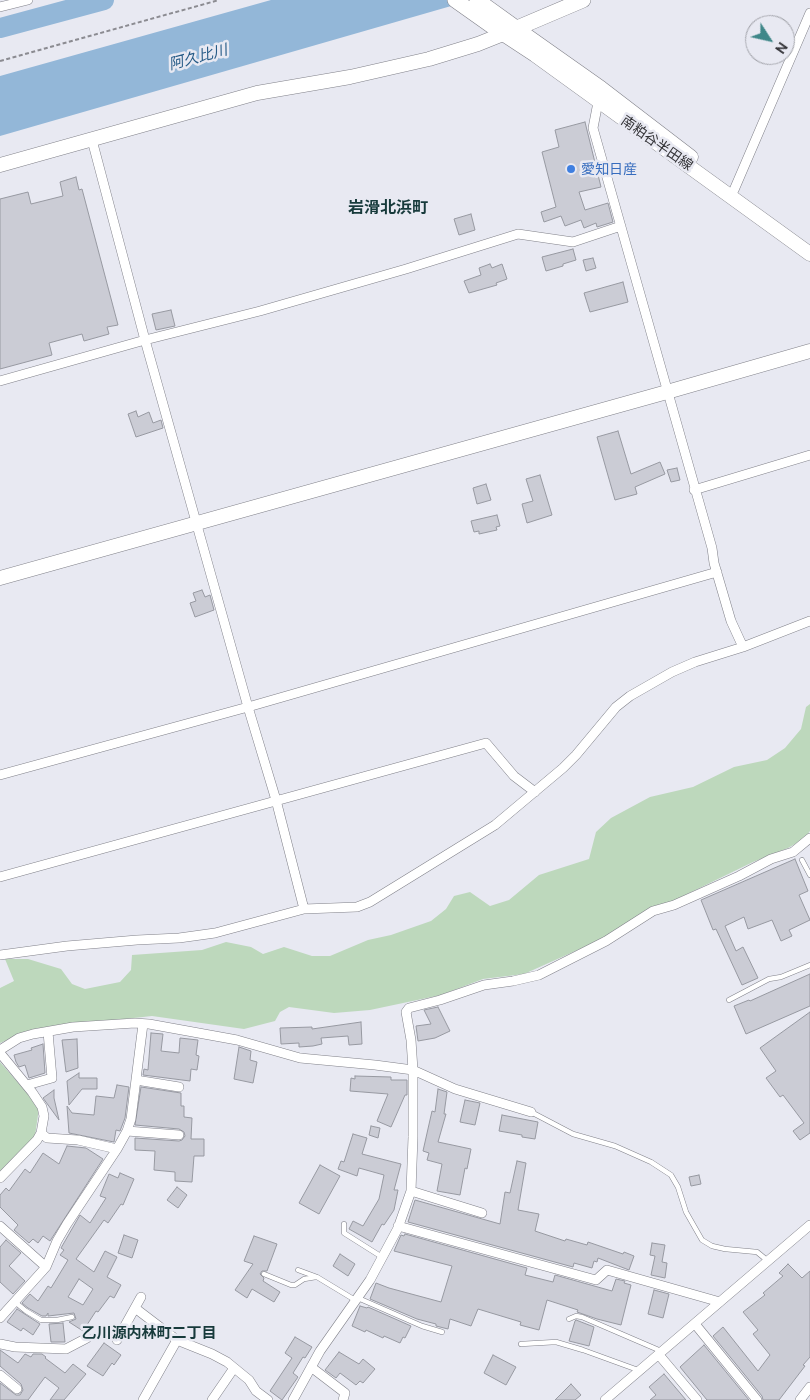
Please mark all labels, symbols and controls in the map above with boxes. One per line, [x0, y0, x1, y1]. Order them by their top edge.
north arrow [745, 15, 795, 65]
text: N [772, 39, 791, 57]
water label: 阿久比川 [167, 41, 229, 73]
street label: 南粕谷半田線 [618, 112, 696, 174]
place label: 愛知日産 [581, 161, 637, 177]
marker: 愛知日産 [565, 163, 577, 175]
district label: 岩滑北浜町 [348, 198, 428, 218]
district label: 乙川源内林町二丁目 [82, 1324, 216, 1342]

